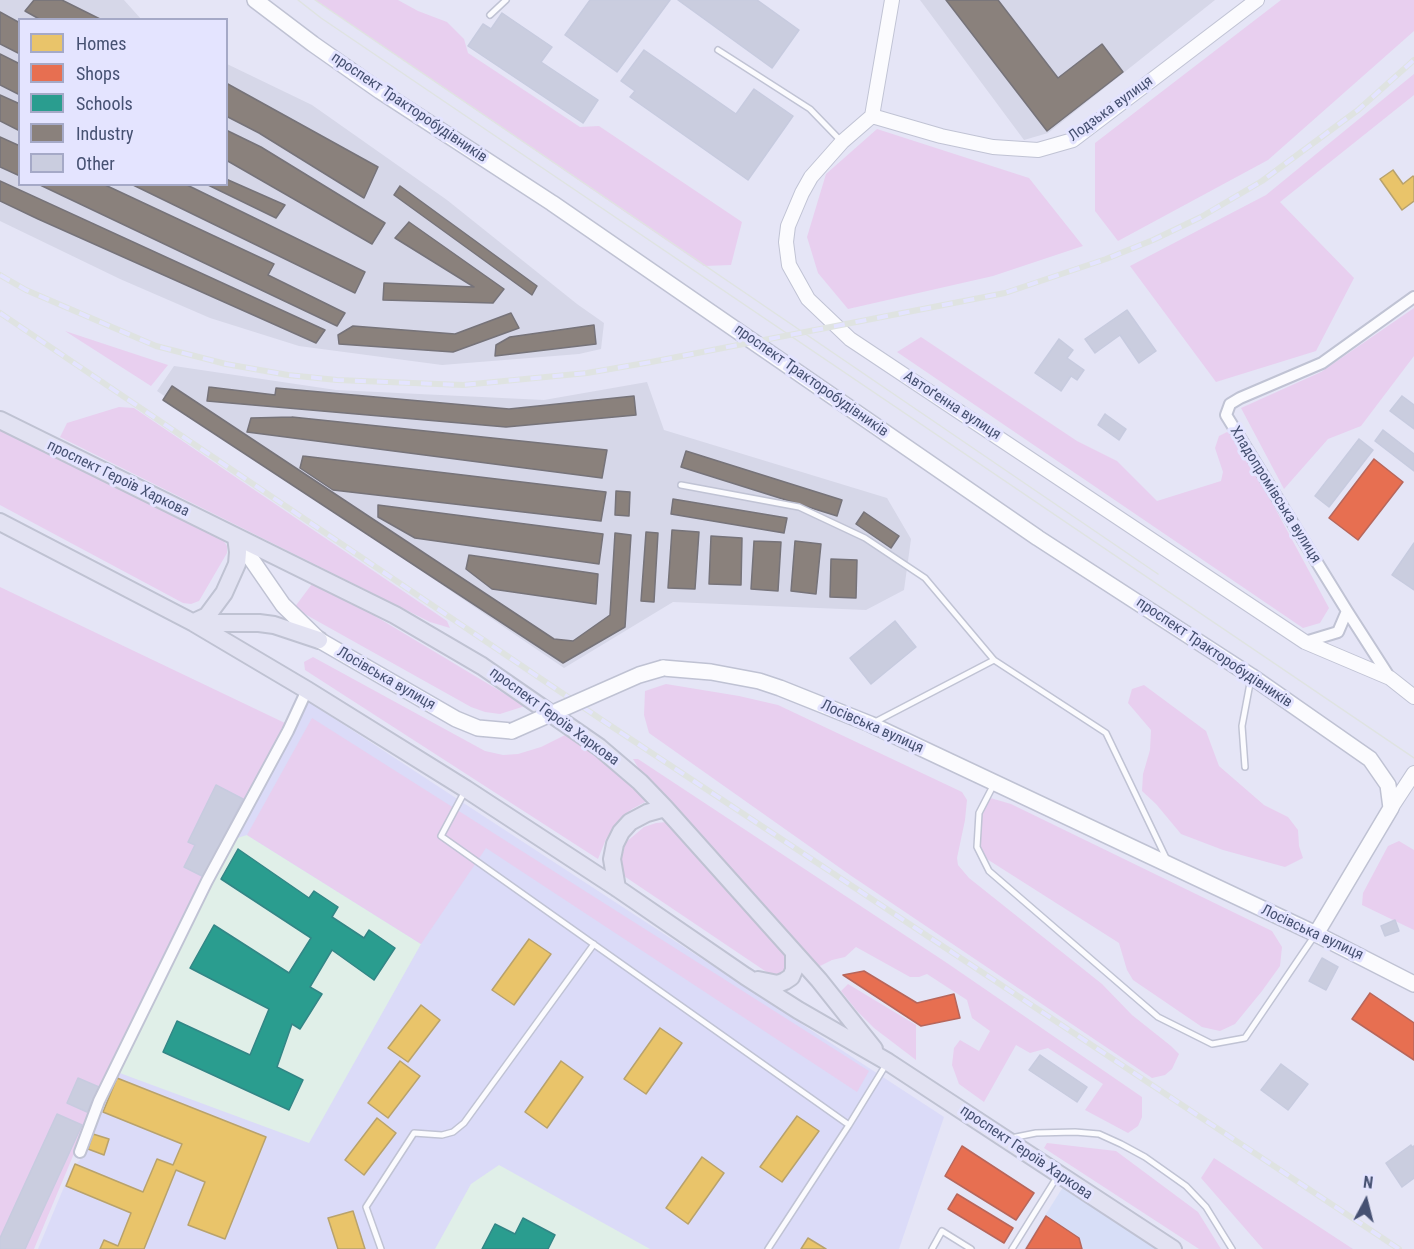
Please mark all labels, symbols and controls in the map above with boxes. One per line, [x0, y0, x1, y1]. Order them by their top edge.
legend [18, 18, 228, 186]
text: Homes [76, 33, 126, 54]
street label: проспект Тракторобудівників [328, 49, 490, 167]
text: Shops [76, 63, 120, 84]
street label: Лодзька вулиця [1065, 72, 1157, 146]
text: Schools [76, 93, 133, 114]
text: Industry [76, 123, 134, 144]
text: Other [76, 153, 115, 174]
street label: проспект Тракторобудівників [730, 321, 892, 441]
street label: Автоґенна вулиця [900, 368, 1004, 444]
street label: Хладопромівська вулиця [1226, 423, 1324, 567]
street label: проспект Героїв Харкова [44, 437, 192, 521]
street label: проспект Тракторобудівників [1133, 594, 1295, 712]
street label: Лосівська вулиця [334, 644, 438, 714]
street label: проспект Героїв Харкова [486, 664, 622, 770]
street label: Лосівська вулиця [818, 696, 926, 758]
street label: Лосівська вулиця [1258, 901, 1366, 965]
street label: проспект Героїв Харкова [956, 1102, 1096, 1204]
north arrow [1336, 1171, 1396, 1231]
text: N [1362, 1173, 1374, 1193]

